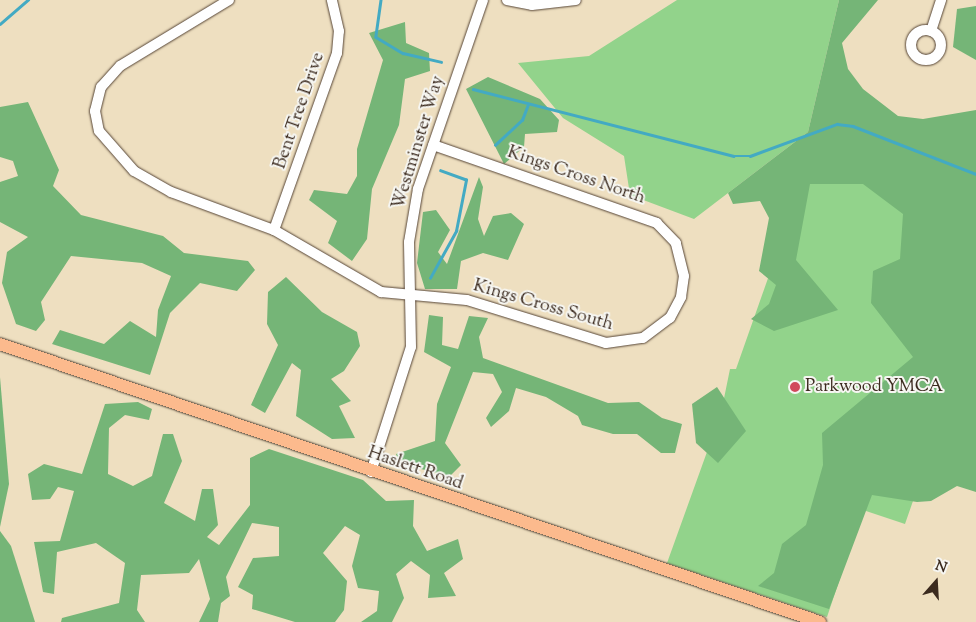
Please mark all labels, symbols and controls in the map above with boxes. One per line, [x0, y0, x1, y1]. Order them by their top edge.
street label: Bent Tree Drive [270, 50, 330, 172]
street label: Westminster Way [388, 74, 450, 212]
street label: Kings Cross North [504, 142, 648, 210]
street label: Kings Cross South [470, 276, 616, 336]
place label: Parkwood YMCA [805, 376, 943, 398]
marker: Parkwood YMCA [789, 381, 801, 393]
street label: Haslett Road [365, 443, 465, 495]
north arrow [911, 557, 961, 607]
text: N [932, 557, 949, 579]

